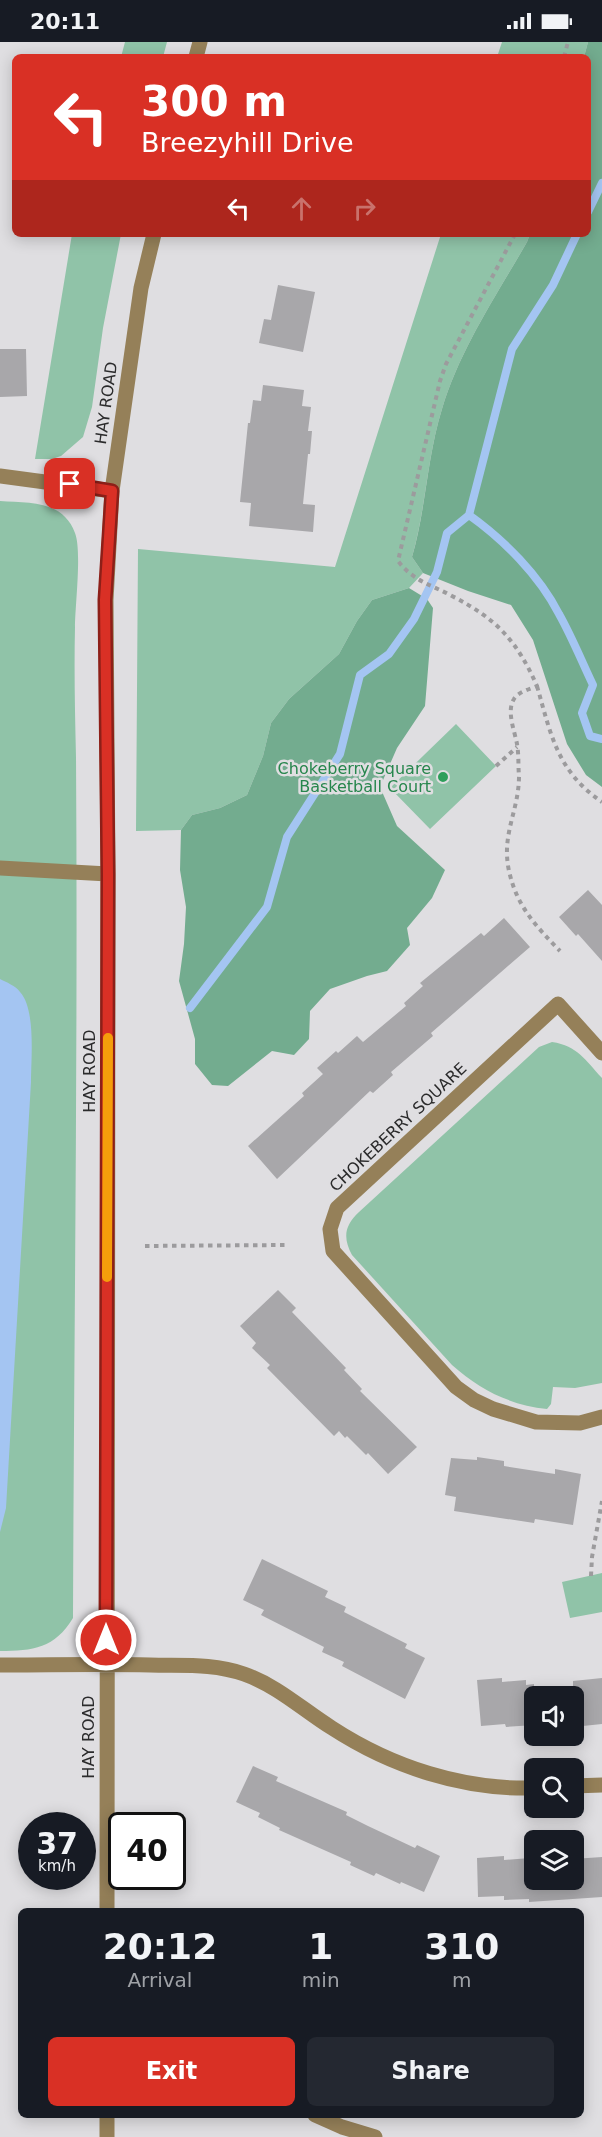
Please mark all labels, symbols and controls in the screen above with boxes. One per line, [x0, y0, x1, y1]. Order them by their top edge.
text: 20:11 [30, 9, 100, 34]
text: 300 m [141, 77, 287, 126]
icon: left [42, 78, 120, 156]
text: Breezyhill Drive [141, 127, 354, 158]
icon: left [222, 192, 255, 225]
icon: ahead [285, 192, 318, 225]
icon: right [348, 192, 381, 225]
street label: HAY ROAD [91, 360, 121, 446]
pin [44, 458, 95, 509]
icon: arrive [53, 467, 86, 500]
place label: Chokeberry Square Basketball Court [278, 759, 431, 796]
marker: Chokeberry Square Basketball Court [436, 770, 450, 784]
street label: HAY ROAD [80, 1029, 99, 1113]
street label: CHOKEBERRY SQUARE [326, 1059, 470, 1195]
position arrow [74, 1608, 138, 1672]
map controls [524, 1686, 584, 1890]
button: sound [524, 1686, 584, 1746]
street label: HAY ROAD [79, 1695, 98, 1779]
button: search [524, 1758, 584, 1818]
speed limit sign: 40 [108, 1812, 186, 1890]
text: 37 [36, 1826, 78, 1861]
button: layers [524, 1830, 584, 1890]
text: km/h [38, 1857, 76, 1875]
text: 20:12 [103, 1926, 217, 1967]
text: 1 [308, 1926, 333, 1967]
text: 310 [424, 1926, 499, 1967]
text: Arrival [127, 1968, 192, 1992]
text: min [302, 1968, 340, 1992]
text: m [452, 1968, 472, 1992]
button: Exit [48, 2037, 295, 2106]
button: Share [307, 2037, 554, 2106]

